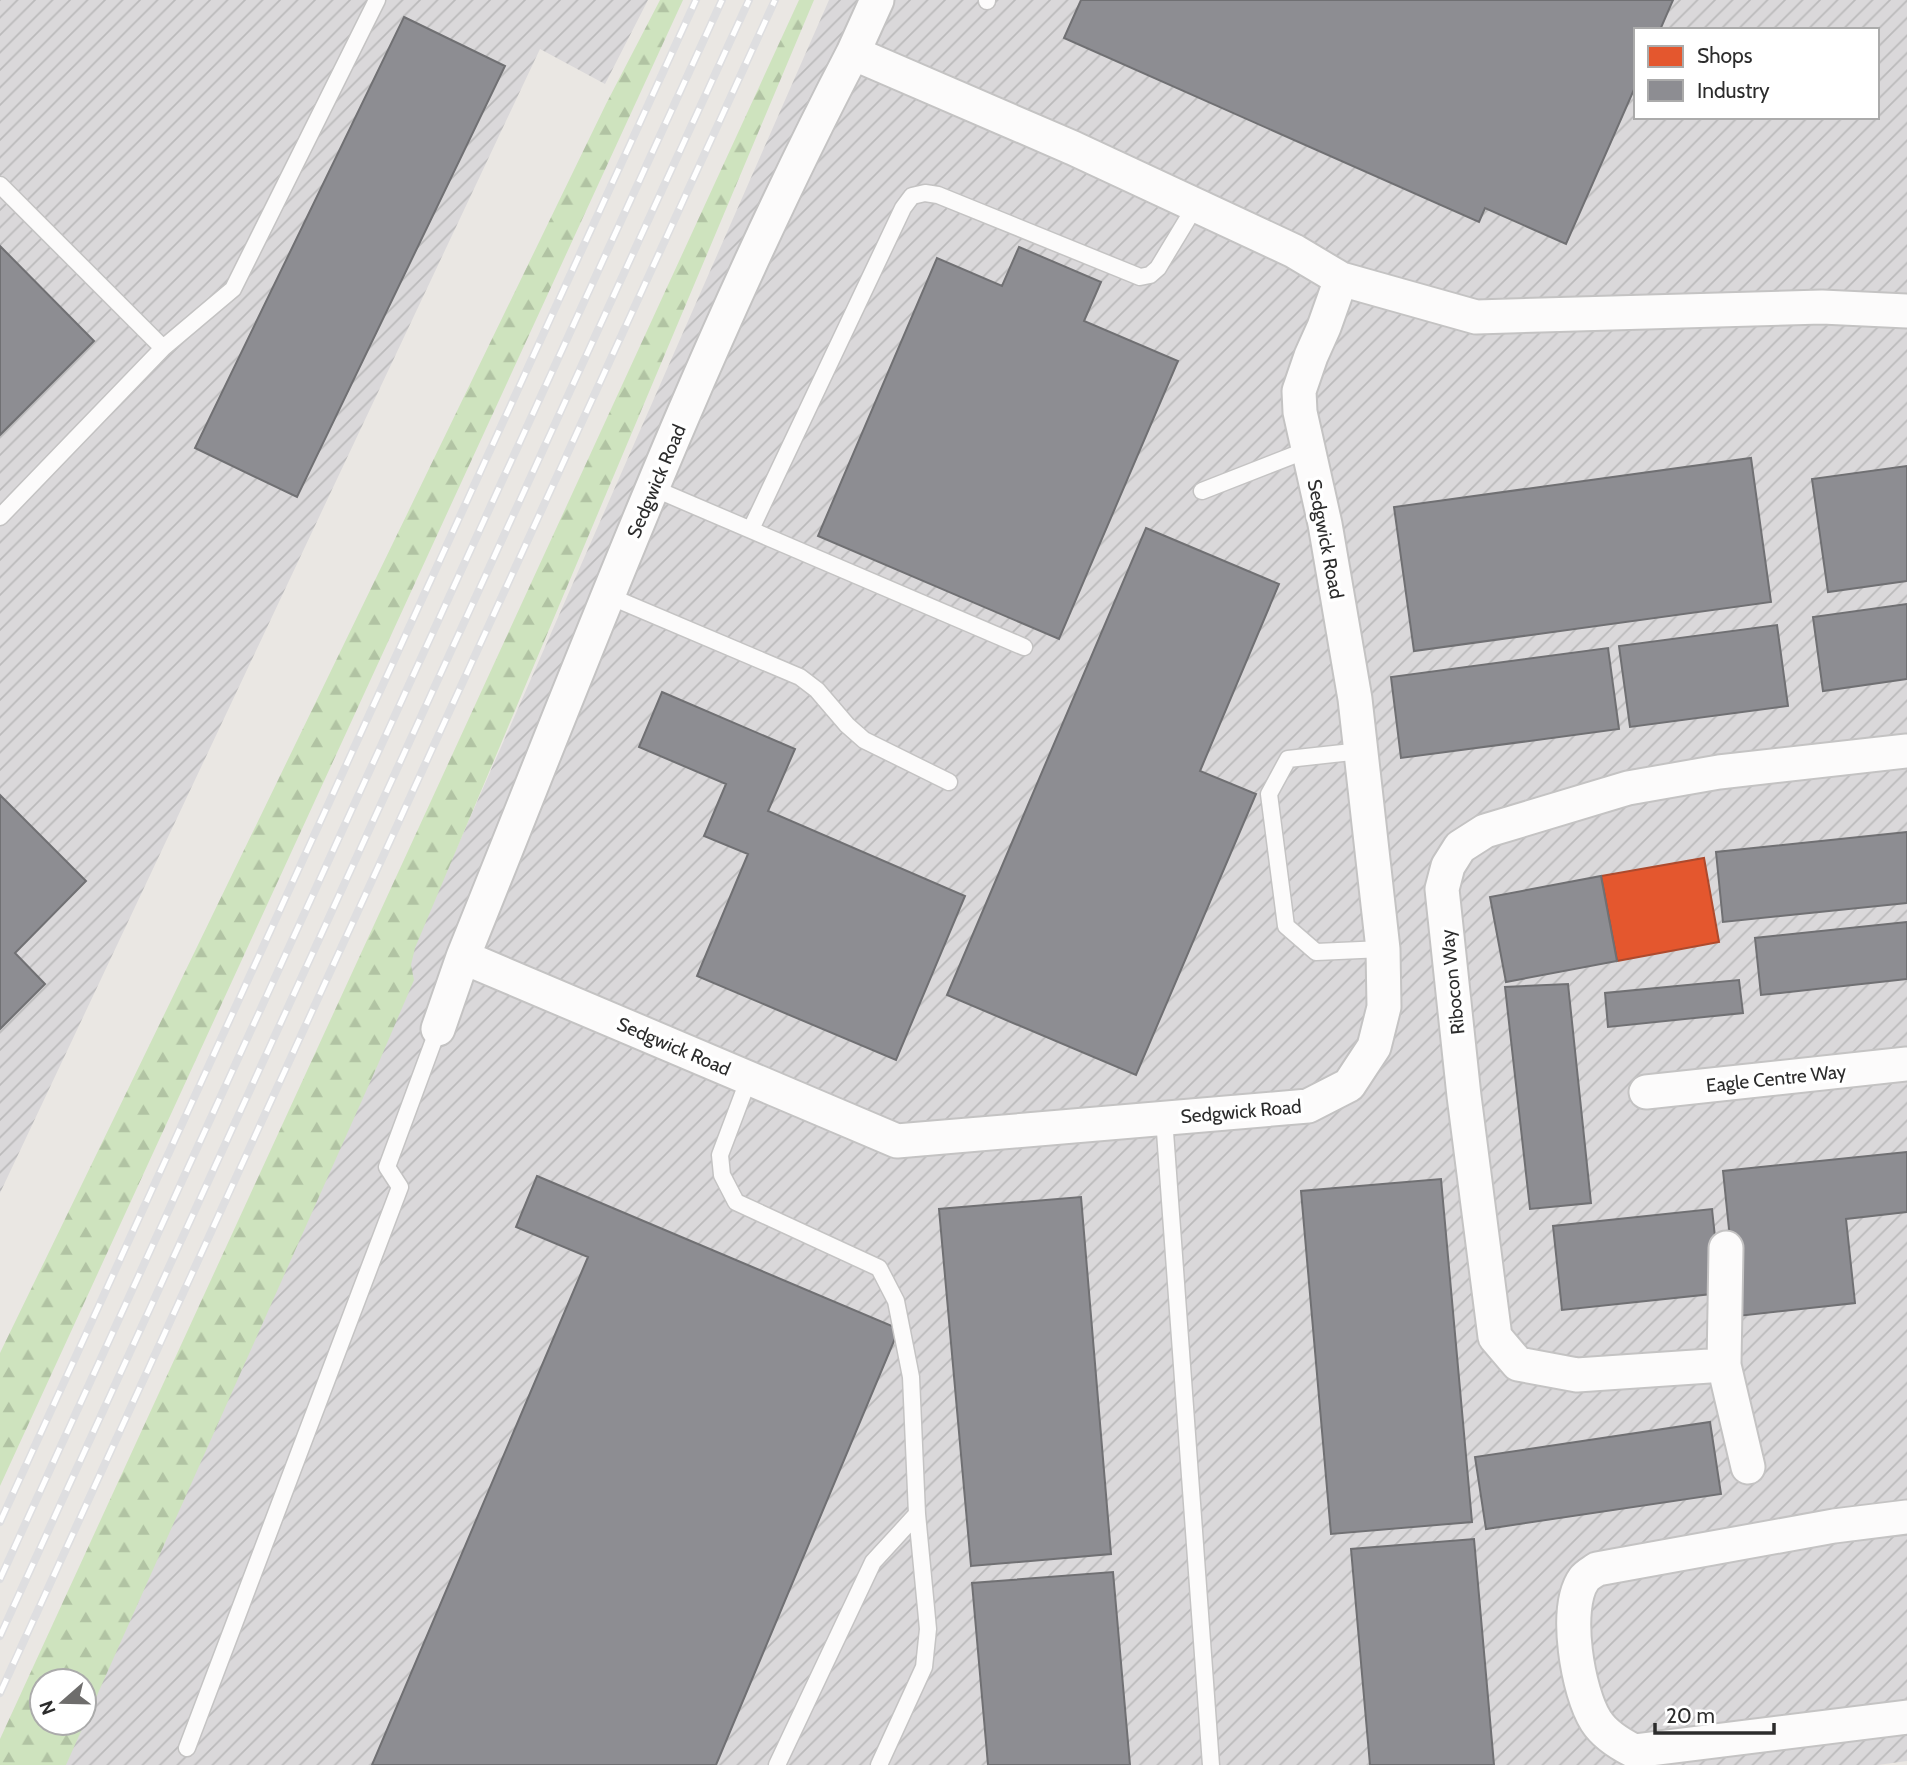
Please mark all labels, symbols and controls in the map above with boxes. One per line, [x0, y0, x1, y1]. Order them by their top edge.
legend [1634, 28, 1879, 119]
text: Shops [1697, 43, 1753, 68]
text: Industry [1697, 78, 1770, 103]
street label: Sedgwick Road [622, 421, 691, 542]
street label: Sedgwick Road [1303, 477, 1348, 601]
street label: Ribocon Way [1435, 928, 1469, 1036]
street label: Sedgwick Road [613, 1012, 734, 1081]
street label: Eagle Centre Way [1705, 1060, 1848, 1097]
street label: Sedgwick Road [1180, 1095, 1302, 1128]
north arrow [28, 1667, 98, 1737]
scale bar [1655, 1692, 1774, 1736]
text: N [34, 1697, 61, 1718]
text: 20 m [1666, 1703, 1715, 1728]

